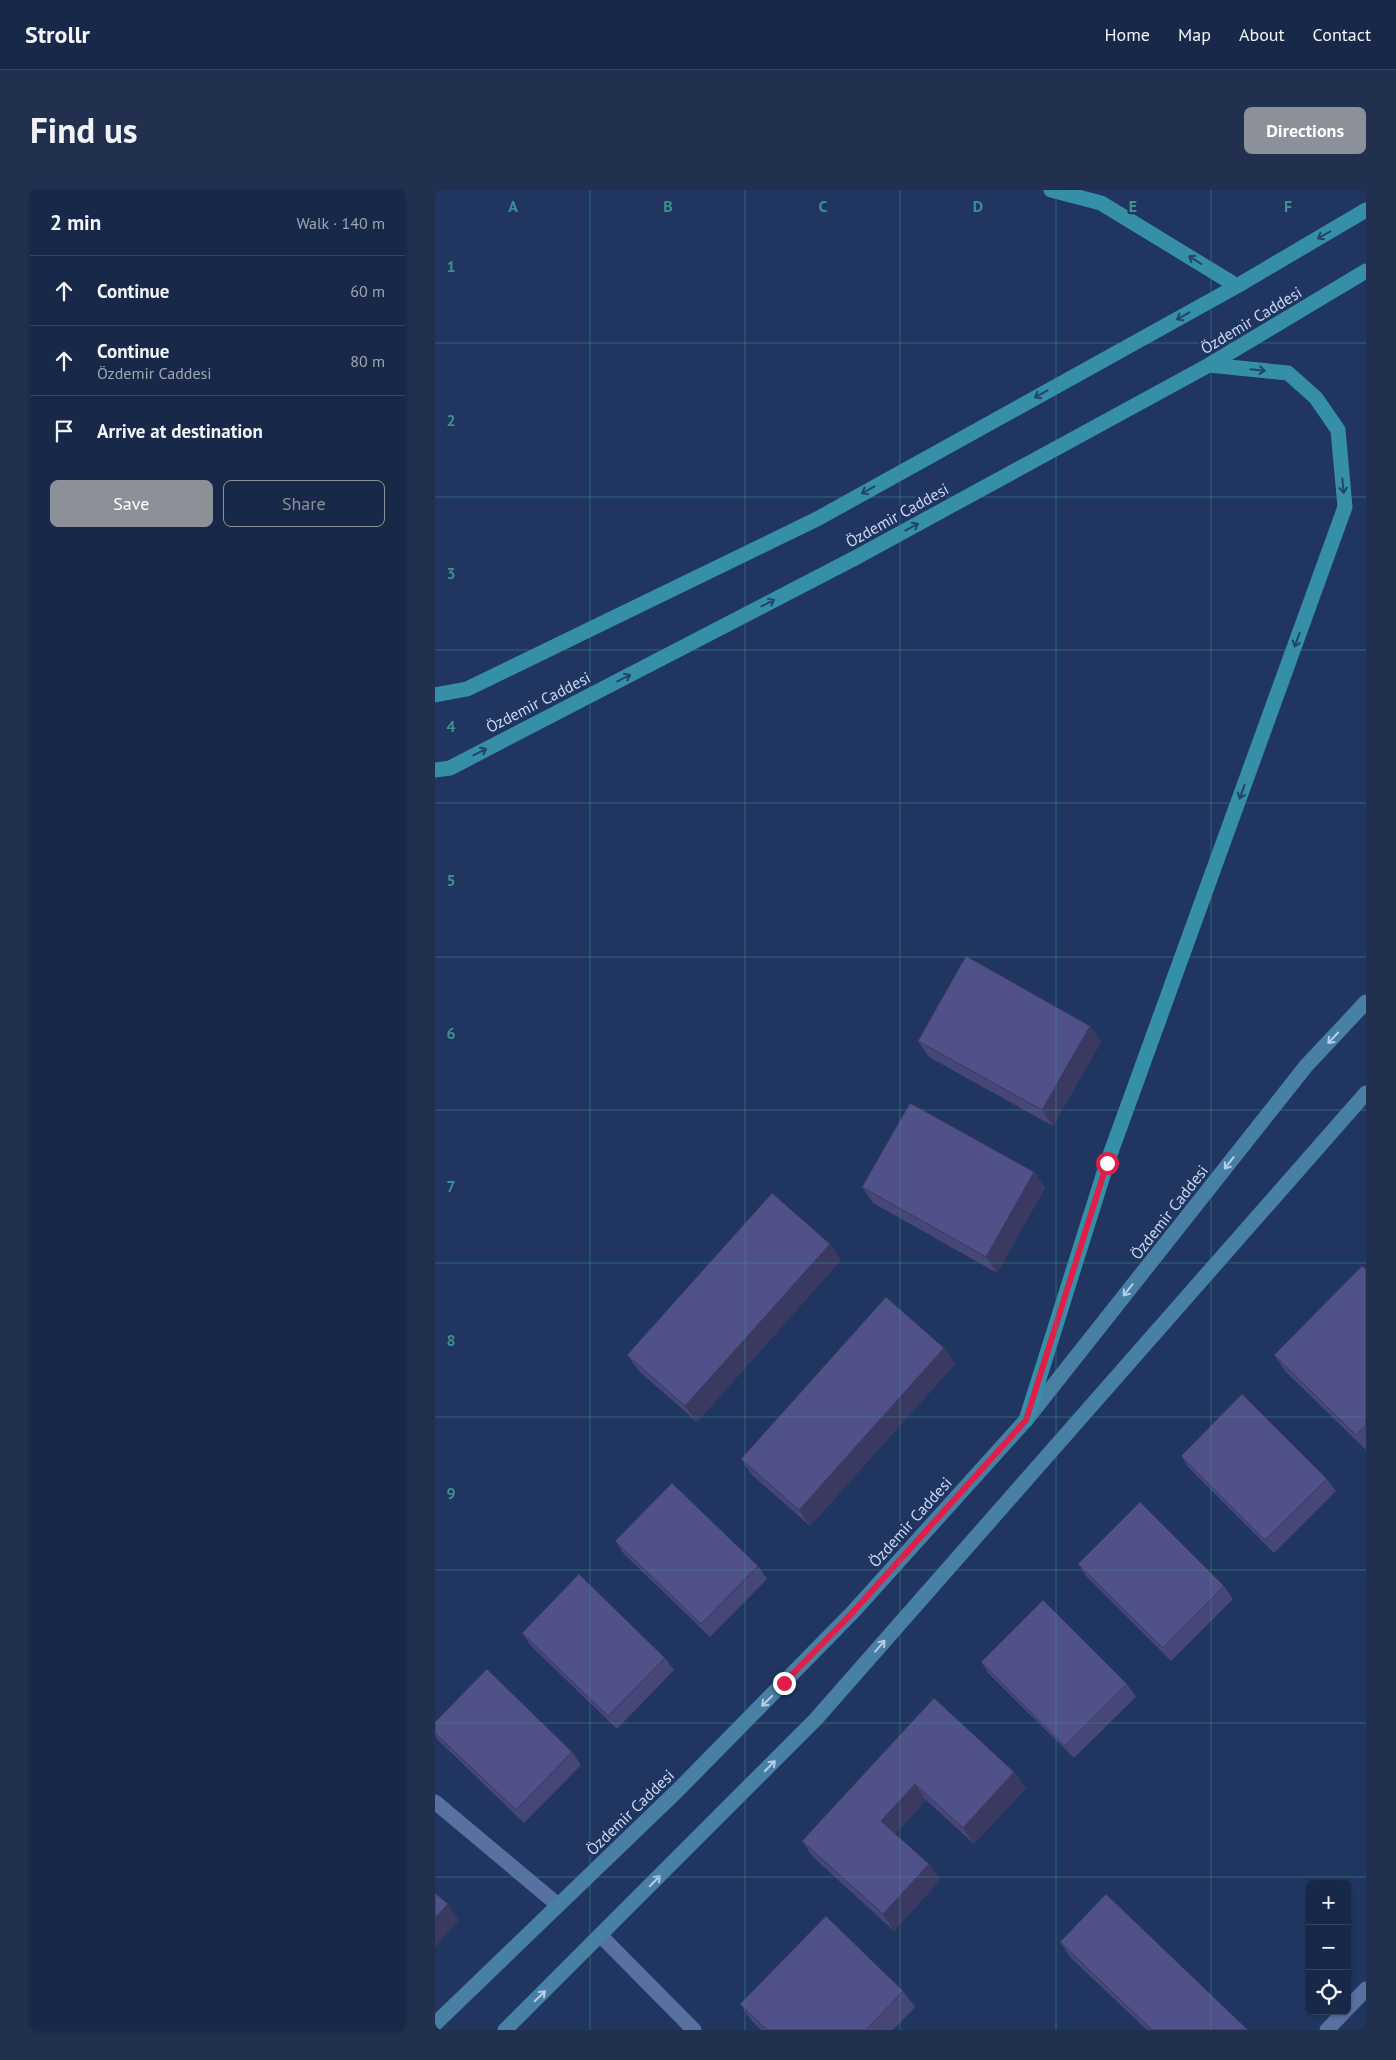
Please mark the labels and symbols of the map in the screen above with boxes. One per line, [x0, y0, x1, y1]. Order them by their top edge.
text: A [508, 196, 518, 216]
text: B [663, 196, 673, 216]
text: C [819, 196, 828, 216]
text: D [973, 196, 983, 216]
text: E [1129, 196, 1137, 216]
text: F [1284, 196, 1292, 216]
one-way arrow [1317, 230, 1332, 240]
one-way arrow [1189, 255, 1203, 265]
text: 1 [446, 256, 456, 276]
street label: Özdemir Caddesi [1197, 282, 1305, 358]
one-way arrow [1176, 311, 1191, 321]
one-way arrow [1250, 365, 1266, 375]
one-way arrow [1034, 390, 1049, 400]
text: 2 [446, 410, 456, 430]
one-way arrow [1338, 477, 1348, 493]
street label: Özdemir Caddesi [842, 478, 952, 552]
one-way arrow [861, 485, 876, 495]
one-way arrow [904, 522, 919, 531]
text: 3 [446, 563, 456, 583]
one-way arrow [761, 598, 776, 608]
one-way arrow [1292, 631, 1301, 647]
street label: Özdemir Caddesi [482, 667, 594, 737]
one-way arrow [616, 673, 631, 682]
text: 4 [446, 716, 456, 736]
one-way arrow [472, 747, 487, 756]
one-way arrow [1237, 784, 1246, 799]
text: 5 [446, 870, 456, 890]
text: 6 [446, 1023, 456, 1043]
one-way arrow [1327, 1031, 1339, 1044]
route start [1096, 1152, 1119, 1175]
one-way arrow [1224, 1156, 1235, 1169]
street label: Özdemir Caddesi [1126, 1161, 1212, 1263]
text: 7 [446, 1176, 456, 1196]
one-way arrow [1123, 1284, 1134, 1297]
text: 8 [446, 1330, 456, 1350]
street label: Özdemir Caddesi [864, 1473, 956, 1571]
text: 9 [446, 1483, 456, 1503]
one-way arrow [874, 1640, 885, 1653]
route end [773, 1672, 796, 1695]
one-way arrow [760, 1695, 773, 1707]
one-way arrow [764, 1760, 776, 1772]
street label: Özdemir Caddesi [582, 1765, 678, 1859]
one-way arrow [649, 1875, 661, 1888]
one-way arrow [534, 1990, 546, 2002]

